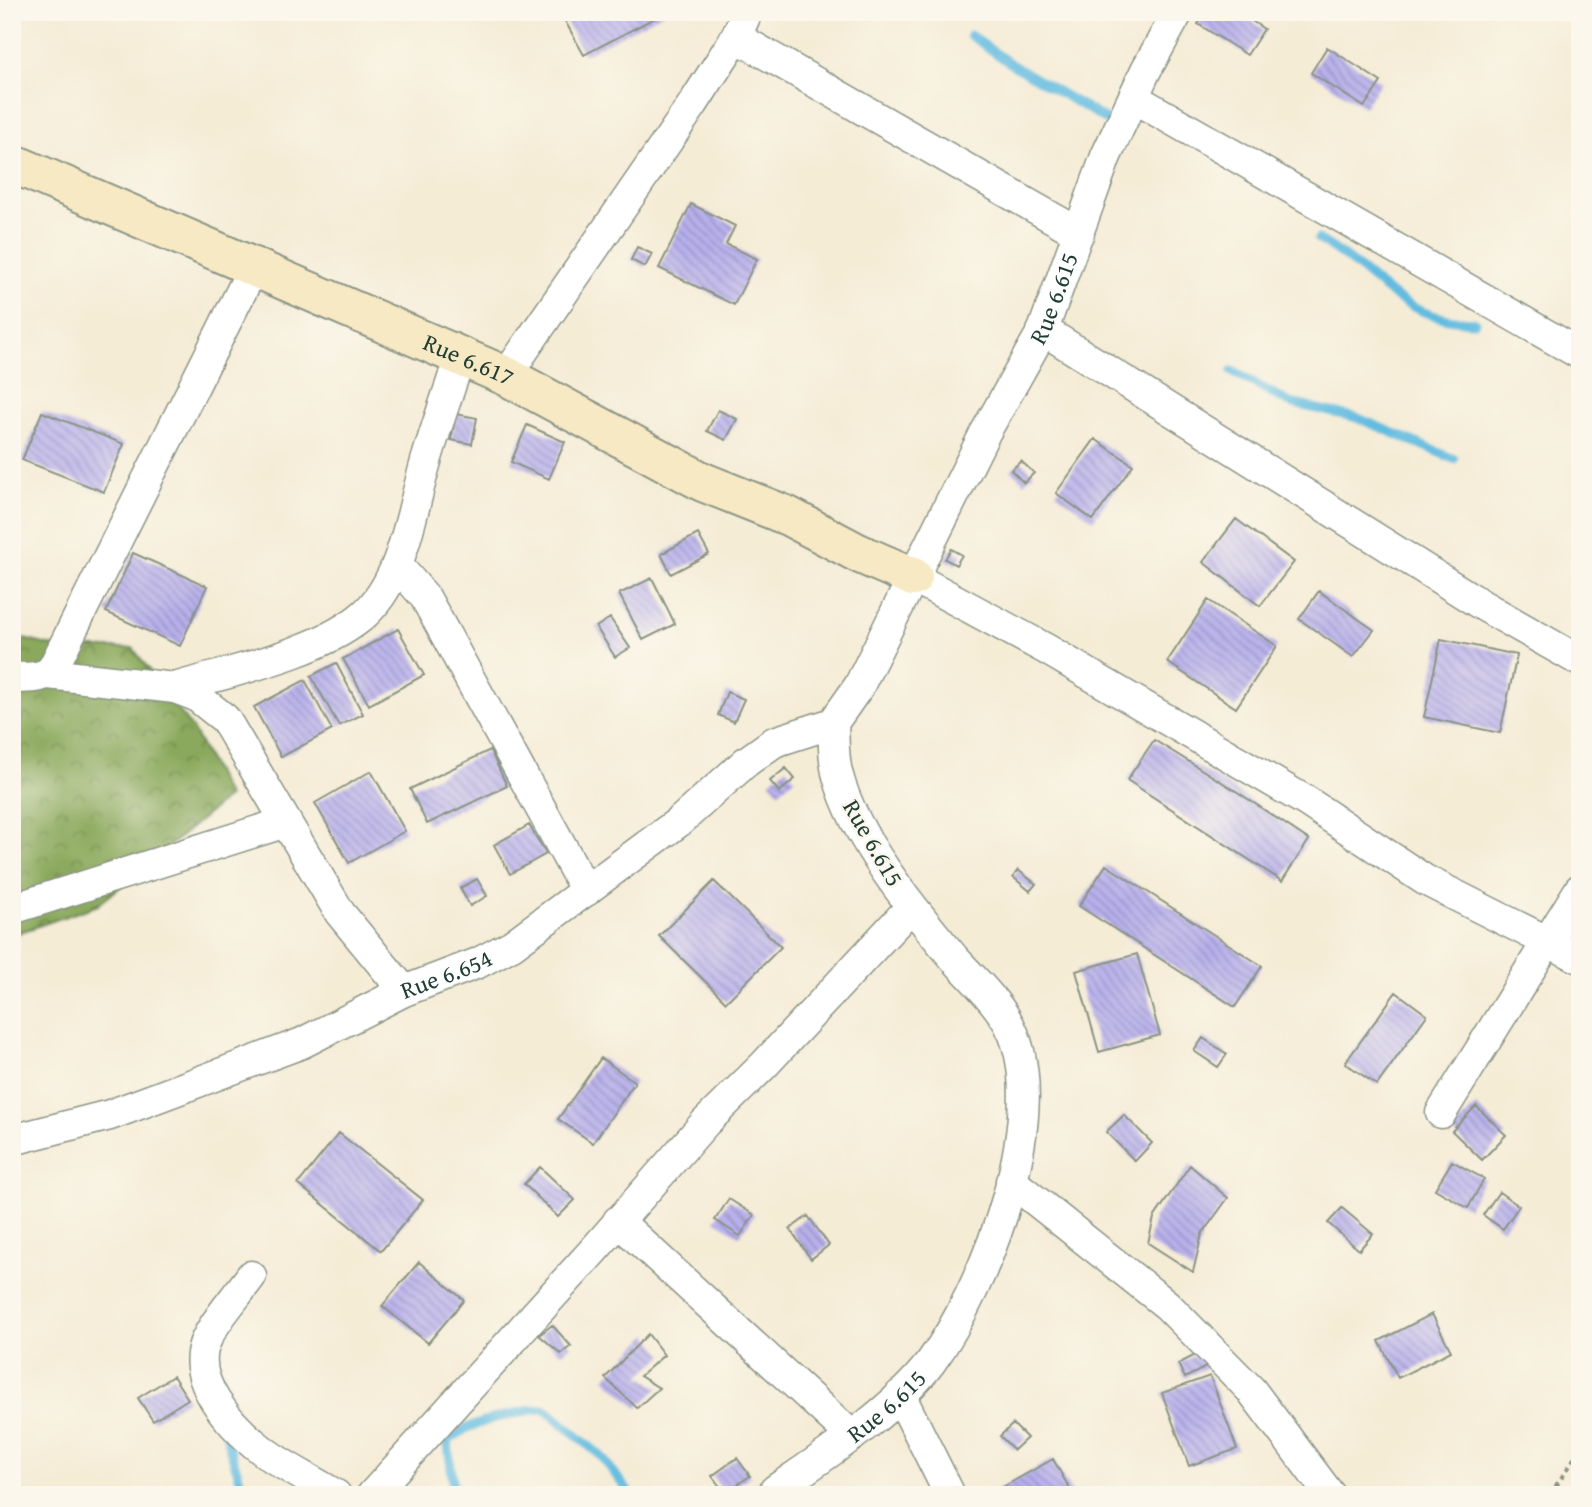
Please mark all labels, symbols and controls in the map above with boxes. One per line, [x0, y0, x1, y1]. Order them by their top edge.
street label: Rue 6.615 [1020, 247, 1087, 351]
street label: Rue 6.617 [418, 324, 520, 394]
street label: Rue 6.615 [834, 793, 912, 893]
street label: Rue 6.654 [395, 941, 498, 1008]
street label: Rue 6.615 [839, 1362, 934, 1451]

